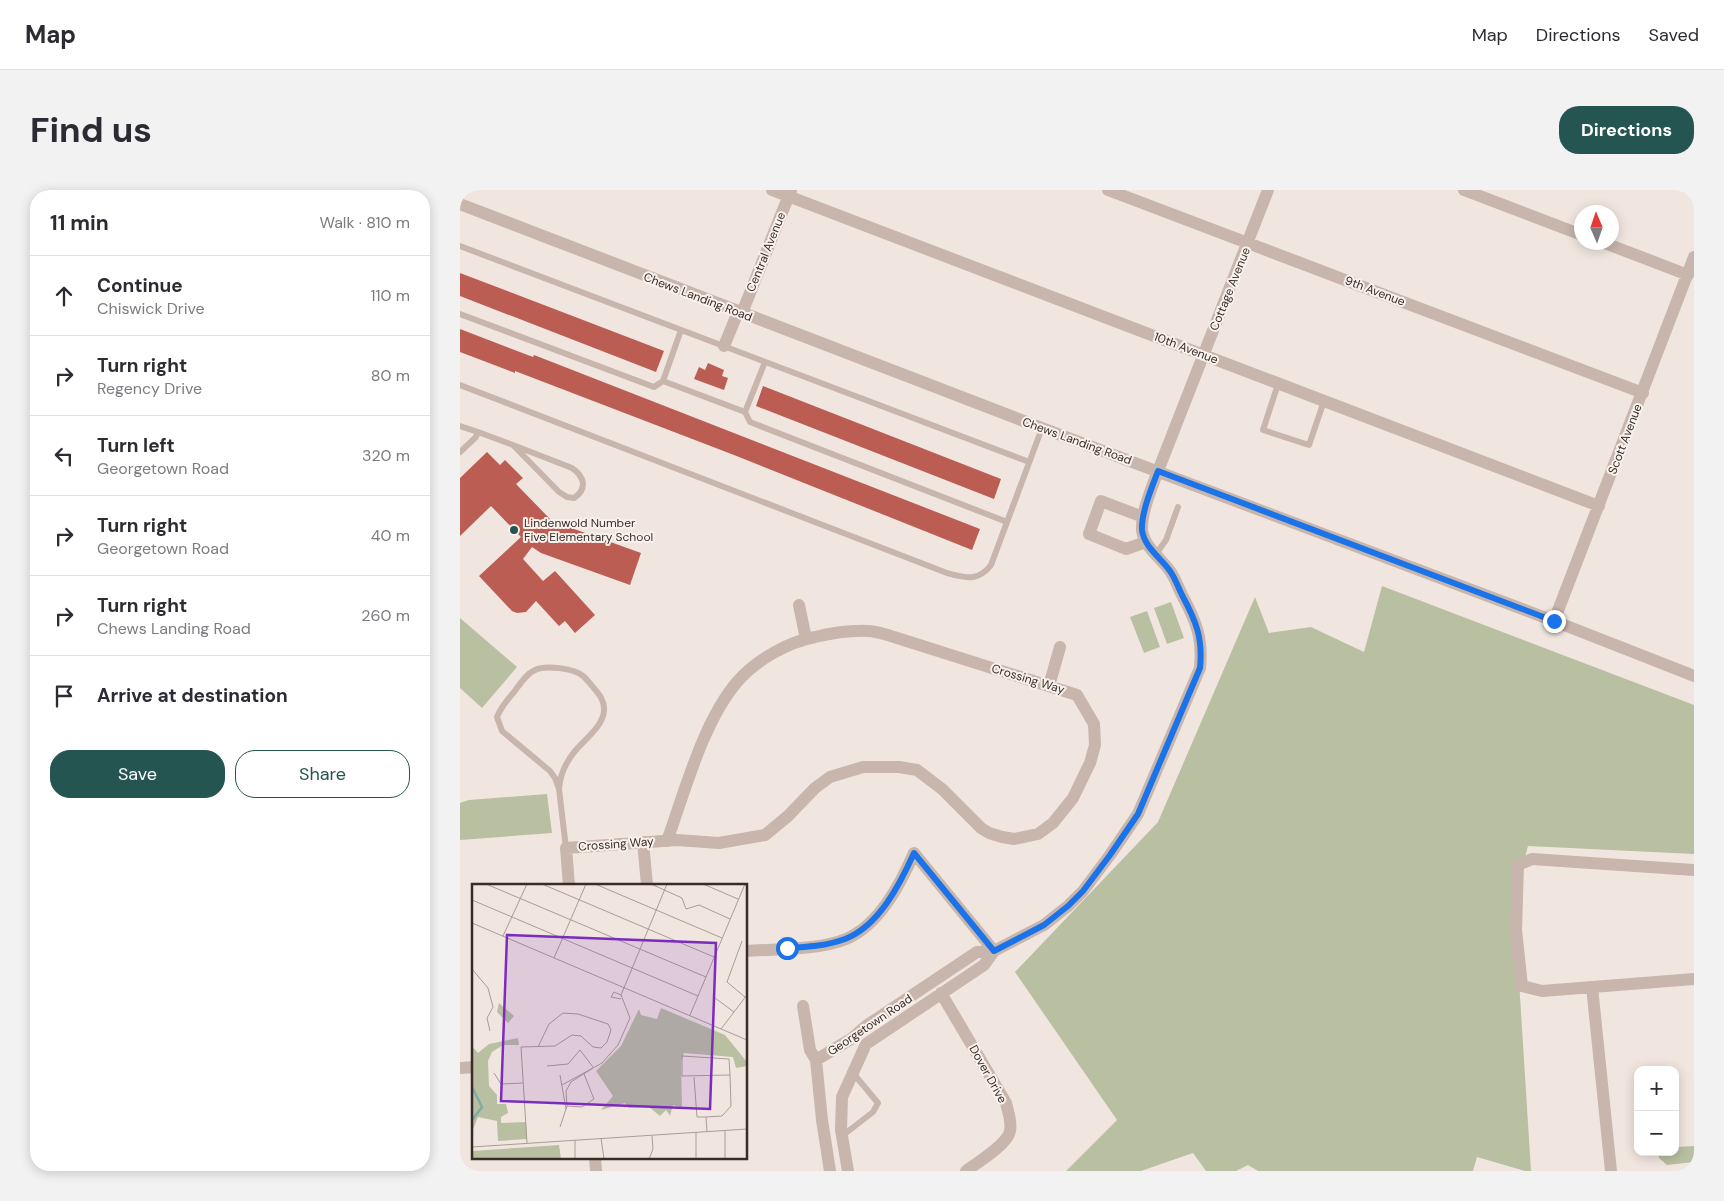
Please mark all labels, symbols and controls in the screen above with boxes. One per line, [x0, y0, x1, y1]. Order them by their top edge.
text: Map [25, 19, 76, 50]
text: Map [1472, 23, 1508, 47]
text: Directions [1536, 23, 1621, 47]
text: Saved [1649, 23, 1699, 47]
button: Directions [1559, 106, 1694, 154]
text: Find us [30, 107, 152, 153]
north arrow [1574, 205, 1619, 250]
text: 11 min [50, 209, 109, 237]
street label: Central Avenue [743, 210, 789, 294]
text: Walk · 810 m [319, 212, 410, 233]
street label: Cottage Avenue [1206, 245, 1254, 333]
street label: Chews Landing Road [641, 269, 755, 325]
street label: 9th Avenue [1343, 272, 1407, 310]
text: Continue [97, 273, 183, 298]
icon: ahead [50, 282, 78, 310]
text: 110 m [371, 285, 410, 306]
text: Chiswick Drive [97, 298, 205, 319]
street label: 10th Avenue [1152, 328, 1221, 368]
text: Turn right [97, 353, 187, 378]
icon: right [50, 362, 78, 390]
text: 80 m [371, 365, 410, 386]
text: Regency Drive [97, 378, 202, 399]
street label: Scott Avenue [1604, 401, 1646, 476]
street label: Chews Landing Road [1020, 414, 1134, 468]
text: Turn left [97, 433, 175, 458]
icon: left [50, 442, 78, 470]
text: 320 m [362, 445, 410, 466]
text: Georgetown Road [97, 458, 229, 479]
text: Turn right [97, 513, 187, 538]
place label: Lindenwold Number Five Elementary School [524, 515, 653, 545]
icon: right [50, 522, 78, 550]
marker: Lindenwold Number Five Elementary School [508, 524, 520, 536]
text: 40 m [371, 525, 410, 546]
text: Georgetown Road [97, 538, 229, 559]
text: Turn right [97, 593, 187, 618]
icon: right [50, 602, 78, 630]
text: 260 m [361, 605, 410, 626]
route end [1543, 610, 1566, 633]
text: Chews Landing Road [97, 618, 251, 639]
street label: Crossing Way [989, 660, 1067, 698]
icon: arrive [50, 682, 78, 710]
text: Arrive at destination [97, 683, 288, 708]
button: Save [50, 750, 225, 798]
button: Share [235, 750, 410, 798]
street label: Crossing Way [578, 833, 655, 855]
inset map [472, 884, 748, 1158]
route start [776, 937, 799, 960]
street label: Georgetown Road [824, 991, 916, 1059]
street label: Dover Drive [965, 1042, 1011, 1106]
map controls [1634, 1066, 1679, 1156]
button: + [1634, 1066, 1679, 1111]
button: − [1634, 1111, 1679, 1156]

